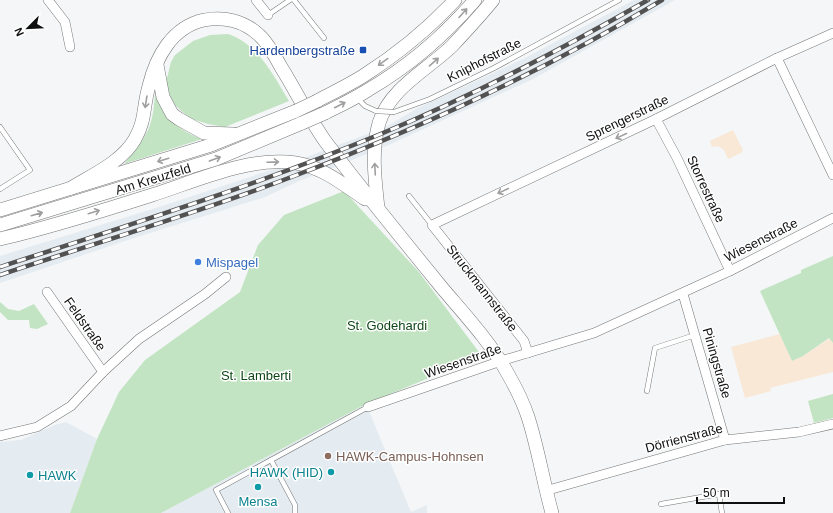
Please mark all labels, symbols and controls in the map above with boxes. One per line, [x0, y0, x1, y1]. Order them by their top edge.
north arrow [8, 8, 48, 48]
one-way arrow [459, 8, 468, 18]
text: N [12, 26, 26, 38]
street label: Kniphofstraße [445, 35, 523, 85]
place label: Hardenbergstraße [250, 43, 355, 58]
marker: Hardenbergstraße [358, 45, 368, 55]
one-way arrow [428, 57, 439, 66]
one-way arrow [378, 58, 389, 66]
street label: Sprengerstraße [583, 91, 671, 145]
one-way arrow [142, 95, 150, 108]
one-way arrow [334, 101, 346, 108]
one-way arrow [615, 133, 627, 140]
street label: Storrestraße [684, 153, 728, 225]
one-way arrow [209, 155, 222, 162]
one-way arrow [156, 157, 169, 164]
one-way arrow [266, 158, 279, 166]
street label: Am Kreuzfeld [113, 160, 193, 198]
one-way arrow [371, 163, 379, 176]
one-way arrow [498, 188, 510, 195]
one-way arrow [87, 208, 100, 215]
one-way arrow [31, 210, 44, 217]
street label: Wiesenstraße [722, 215, 800, 265]
street label: Struckmannstraße [443, 242, 521, 334]
place label: Mispagel [206, 255, 258, 270]
marker: Mispagel [193, 257, 203, 267]
street label: Feldstraße [61, 294, 109, 354]
park label: St. Godehardi [347, 318, 427, 333]
street label: Piningstraße [700, 326, 734, 400]
street label: Wiesenstraße [423, 341, 503, 381]
park label: St. Lamberti [221, 368, 291, 383]
street label: Dörrienstraße [644, 420, 724, 456]
place label: HAWK-Campus-Hohnsen [336, 449, 484, 464]
marker: HAWK-Campus-Hohnsen [323, 451, 333, 461]
place label: HAWK (HID) [250, 465, 323, 480]
marker: HAWK (HID) [326, 467, 336, 477]
place label: HAWK [38, 468, 77, 483]
marker: HAWK [25, 470, 35, 480]
scale bar [697, 479, 784, 505]
marker: Mensa [253, 482, 263, 492]
text: 50 m [703, 486, 730, 500]
place label: Mensa [238, 494, 278, 509]

